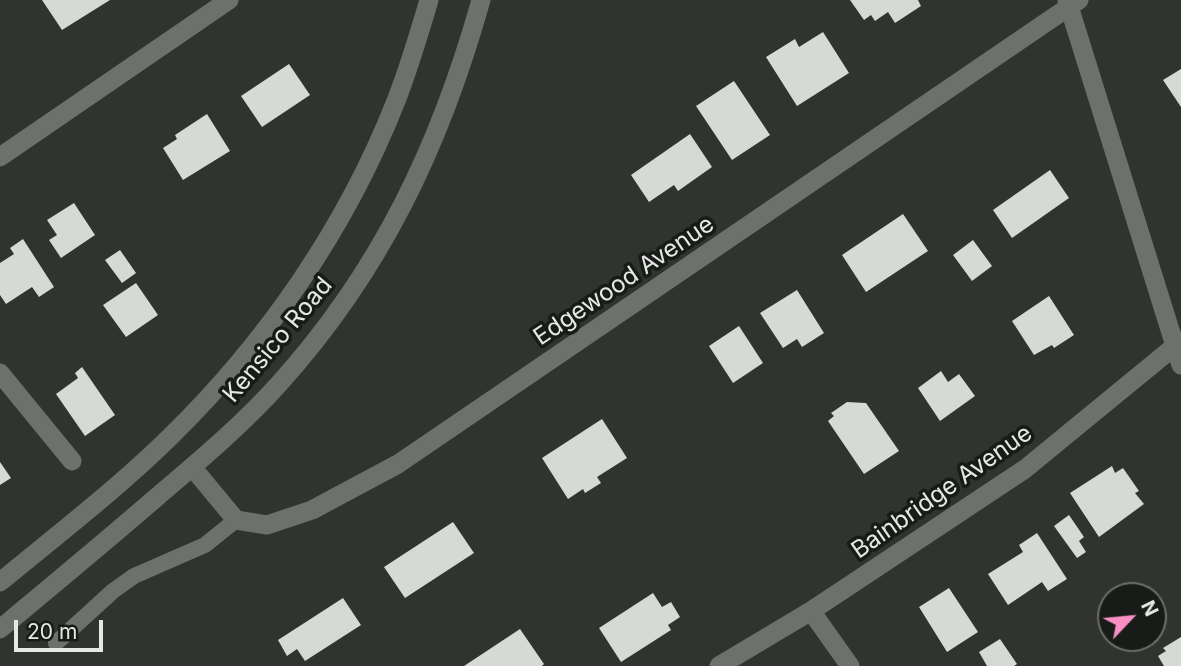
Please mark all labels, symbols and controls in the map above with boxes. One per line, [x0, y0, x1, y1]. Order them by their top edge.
street label: Edgewood Avenue [528, 210, 720, 352]
street label: Kensico Road [217, 272, 339, 408]
street label: Bainbridge Avenue [846, 419, 1038, 565]
north arrow [1097, 582, 1167, 652]
text: N [1136, 597, 1163, 620]
scale bar [18, 606, 107, 650]
text: 20 m [27, 619, 77, 644]

